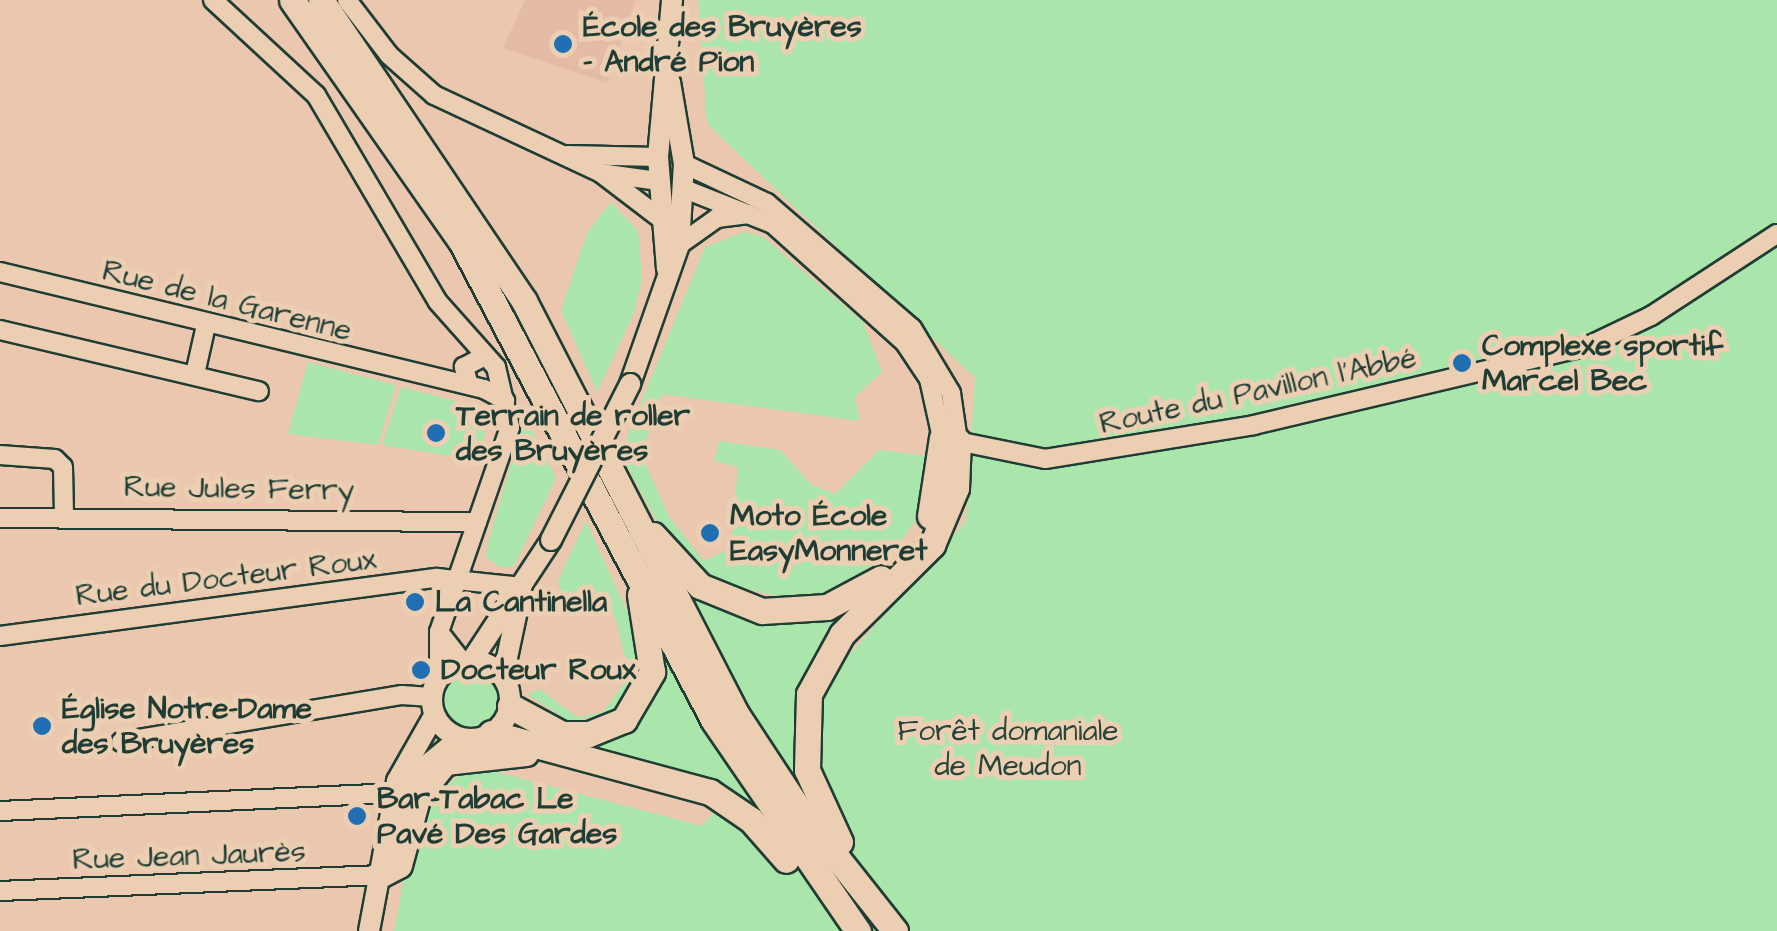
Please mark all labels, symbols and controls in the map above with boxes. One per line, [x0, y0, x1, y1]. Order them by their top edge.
place label: École des Bruyères - André Pion [583, 9, 862, 80]
marker: École des Bruyères - André Pion [552, 33, 574, 55]
street label: Rue de la Garenne [99, 253, 355, 349]
place label: Complexe sportif Marcel Bec [1482, 328, 1723, 398]
street label: Route du Pavillon l'Abbé [1096, 340, 1420, 442]
marker: Complexe sportif Marcel Bec [1451, 352, 1473, 374]
place label: Terrain de roller des Bruyères [456, 398, 690, 468]
marker: Terrain de roller des Bruyères [425, 422, 447, 444]
street label: Rue Jules Ferry [123, 469, 355, 509]
place label: Moto École EasyMonneret [730, 498, 927, 568]
marker: Moto École EasyMonneret [699, 522, 721, 544]
street label: Rue du Docteur Roux [74, 542, 378, 614]
place label: La Cantinella [435, 584, 607, 620]
marker: La Cantinella [404, 591, 426, 613]
place label: Docteur Roux [441, 652, 636, 688]
marker: Docteur Roux [410, 659, 432, 681]
place label: Église Notre-Dame des Bruyères [62, 691, 312, 762]
park label: Forêt domaniale de Meudon [897, 713, 1119, 784]
marker: Église Notre-Dame des Bruyères [31, 715, 53, 737]
place label: Bar-Tabac Le Pavé Des Gardes [377, 781, 617, 852]
marker: Bar-Tabac Le Pavé Des Gardes [346, 805, 368, 827]
street label: Rue Jean Jaurès [72, 834, 306, 878]

